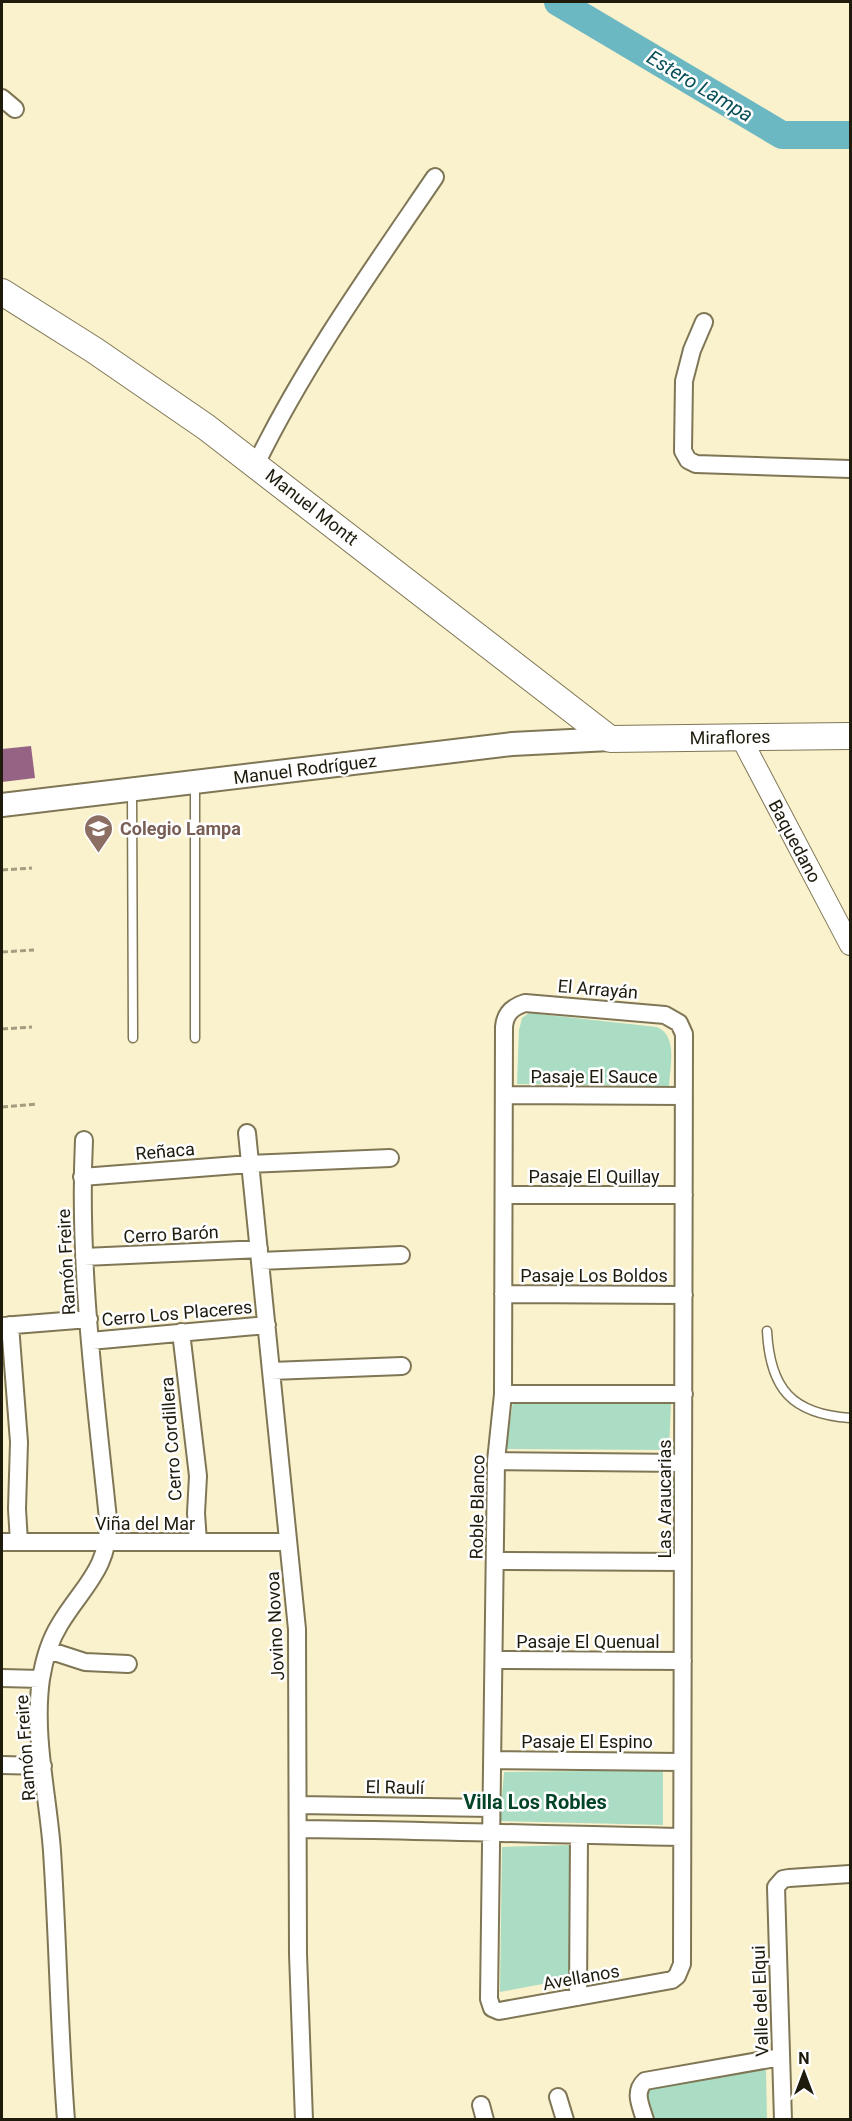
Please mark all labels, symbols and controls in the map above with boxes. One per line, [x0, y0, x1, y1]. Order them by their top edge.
water label: Estero Lampa [643, 45, 757, 127]
street label: Manuel Montt [262, 464, 362, 550]
street label: Miraflores [689, 726, 771, 748]
street label: Manuel Rodríguez [232, 750, 378, 788]
street label: Baquedano [764, 796, 826, 886]
school or university icon: Colegio Lampa [83, 812, 115, 854]
place label: Colegio Lampa [120, 818, 241, 839]
street label: El Arrayán [557, 975, 639, 1003]
street label: Pasaje El Sauce [531, 1066, 657, 1087]
street label: Reñaca [134, 1138, 196, 1164]
street label: Pasaje El Quillay [528, 1166, 660, 1187]
street label: Ramón Freire [53, 1208, 79, 1316]
street label: Cerro Barón [123, 1221, 219, 1247]
street label: Pasaje Los Boldos [520, 1265, 668, 1286]
street label: Cerro Los Placeres [101, 1296, 253, 1330]
street label: Cerro Cordillera [156, 1376, 186, 1502]
street label: Las Araucarias [654, 1439, 675, 1559]
street label: Roble Blanco [466, 1454, 488, 1560]
street label: Viña del Mar [95, 1513, 195, 1534]
street label: Jovino Novoa [262, 1571, 288, 1681]
street label: Pasaje El Quenual [516, 1631, 660, 1652]
street label: Ramón Freire [11, 1694, 39, 1802]
street label: Pasaje El Espino [521, 1731, 653, 1752]
street label: El Raulí [365, 1776, 425, 1798]
district label: Villa Los Robles [463, 1790, 607, 1814]
street label: Valle del Elqui [748, 1945, 772, 2057]
street label: Avellanos [541, 1960, 621, 1994]
north arrow [774, 2043, 834, 2103]
text: N [798, 2049, 810, 2068]

